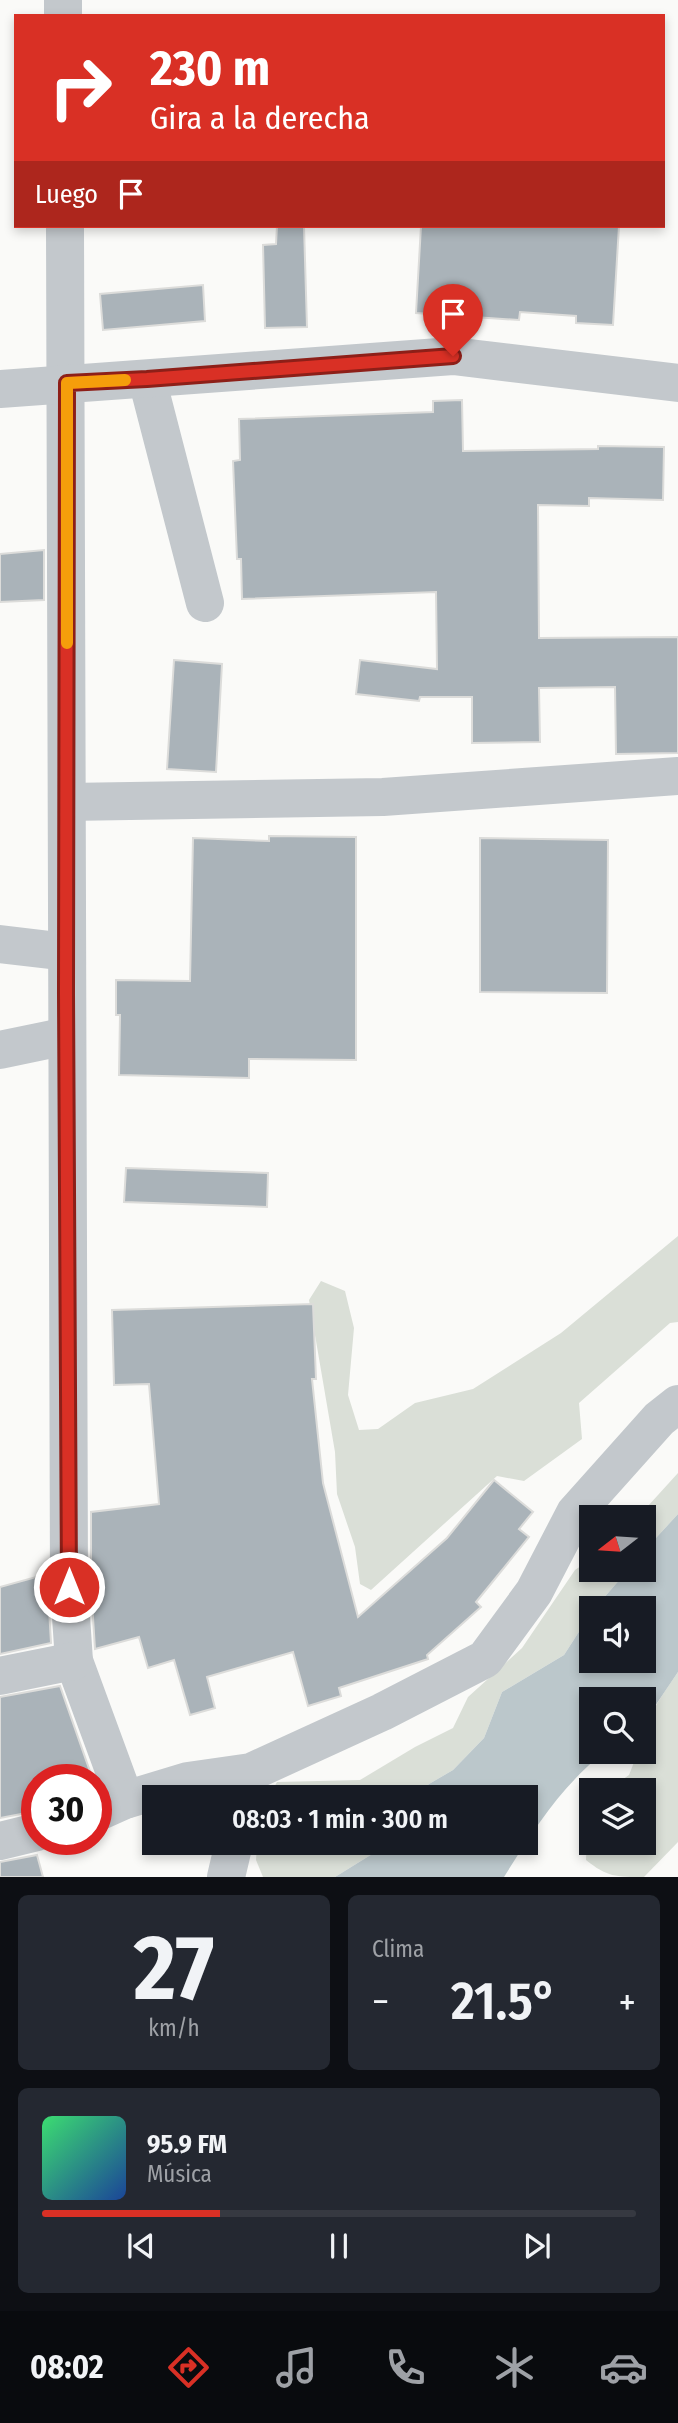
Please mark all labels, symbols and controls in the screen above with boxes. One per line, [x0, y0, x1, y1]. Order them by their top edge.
text: 230 m [150, 39, 270, 98]
icon: right [35, 42, 126, 133]
text: Gira a la derecha [150, 99, 370, 137]
icon: arrive [112, 175, 150, 213]
text: Luego [35, 179, 98, 210]
pin [423, 284, 483, 356]
icon: arrive [434, 295, 472, 333]
north arrow [579, 1505, 656, 1582]
map controls [579, 1505, 656, 1855]
position arrow [32, 1550, 106, 1624]
button: sound [579, 1596, 656, 1673]
button: search [579, 1687, 656, 1764]
speed limit sign: 30 [21, 1764, 112, 1855]
button: layers [579, 1778, 656, 1855]
text: 08:03 · 1 min · 300 m [232, 1804, 448, 1835]
text: 27 [134, 1914, 214, 2023]
text: Clima [372, 1935, 424, 1963]
text: 21.5° [451, 1970, 557, 2033]
text: − [372, 1979, 389, 2025]
text: + [619, 1979, 636, 2025]
text: km/h [148, 2014, 200, 2042]
text: 95.9 FM [147, 2129, 227, 2160]
text: Música [147, 2160, 212, 2188]
icon: previous [122, 2227, 160, 2265]
icon: pause [320, 2227, 358, 2265]
icon: next [518, 2227, 556, 2265]
icon: directions [164, 2343, 213, 2392]
icon: music [272, 2343, 321, 2392]
icon: phone [381, 2343, 430, 2392]
icon: climate [490, 2343, 539, 2392]
icon: car [599, 2343, 648, 2392]
text: 08:02 [30, 2348, 104, 2386]

